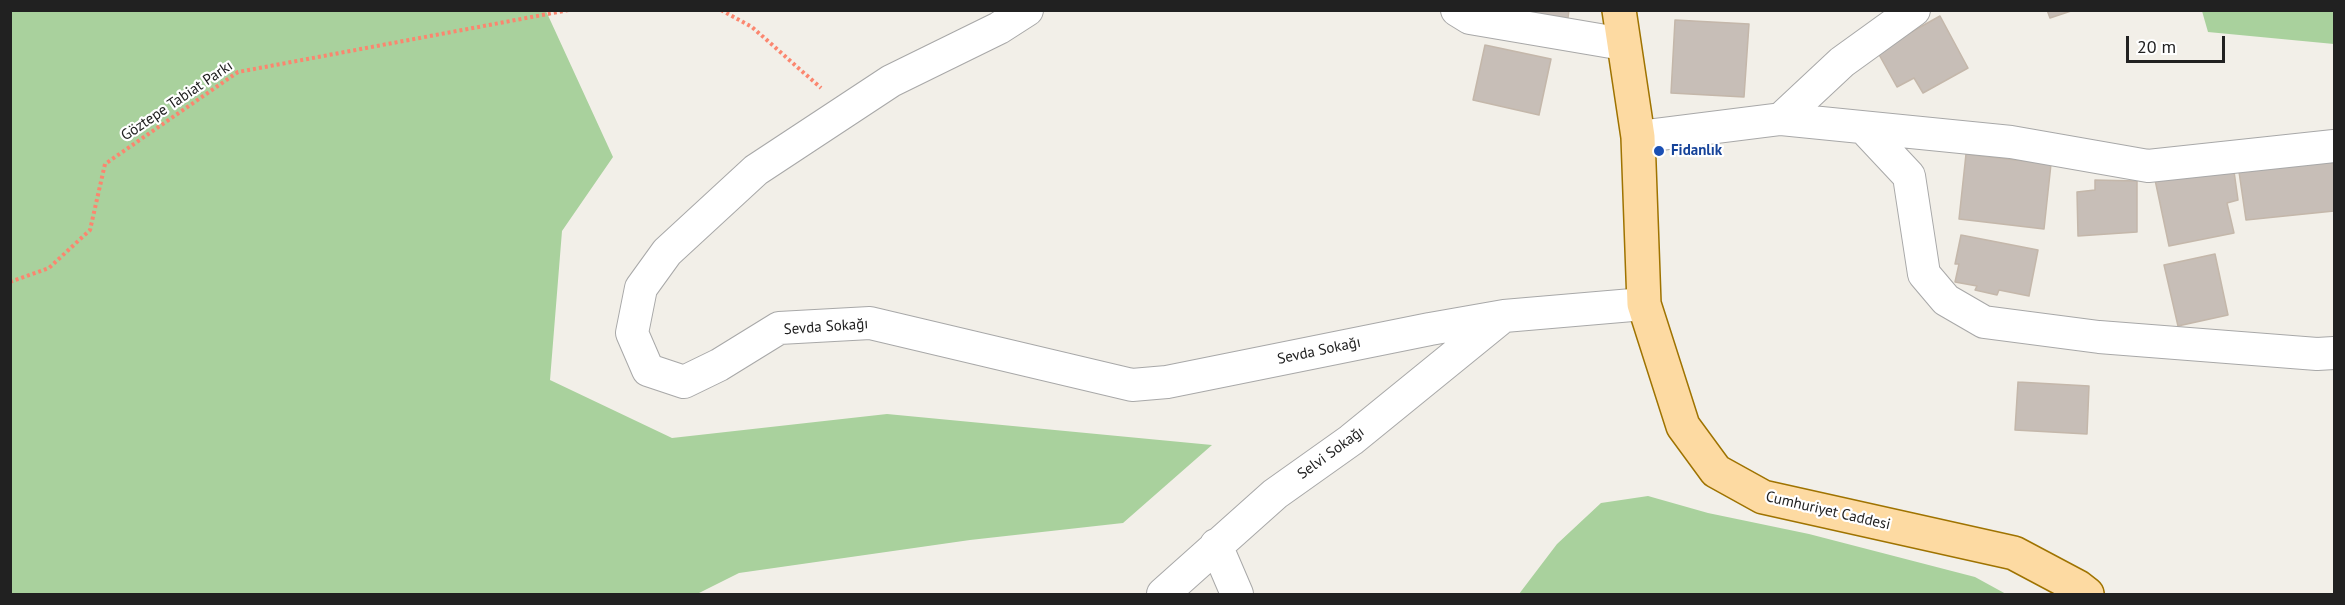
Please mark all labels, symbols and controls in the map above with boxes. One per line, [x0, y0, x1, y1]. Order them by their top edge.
scale bar [2129, 24, 2228, 62]
text: 20 m [2137, 35, 2176, 58]
street label: Göztepe Tabiat Parkı [118, 57, 236, 145]
place label: Fidanlık [1671, 142, 1722, 160]
marker: Fidanlık [1652, 144, 1666, 158]
street label: Sevda Sokağı [783, 315, 869, 339]
street label: Sevda Sokağı [1276, 333, 1362, 369]
street label: Selvi Sokağı [1294, 423, 1368, 483]
street label: Cumhuriyet Caddesi [1764, 488, 1892, 534]

